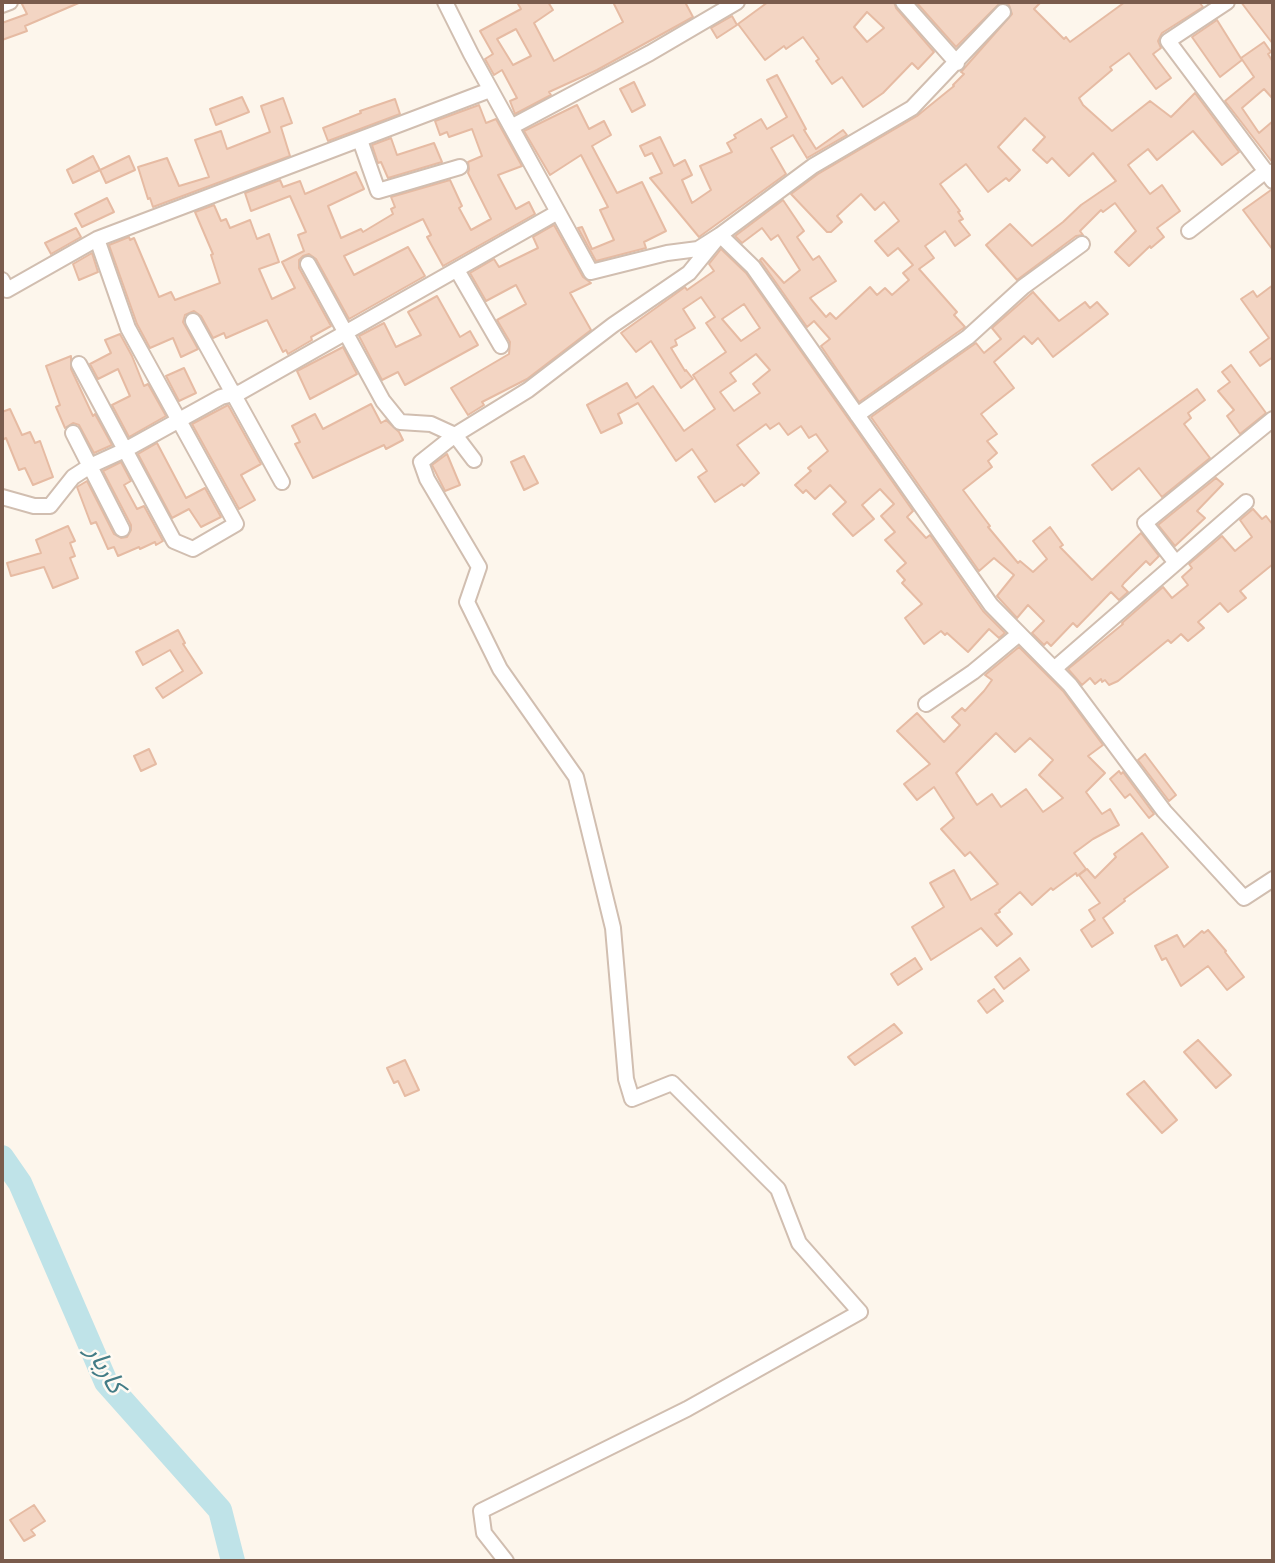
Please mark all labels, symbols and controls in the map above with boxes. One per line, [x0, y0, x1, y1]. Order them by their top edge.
water label: کاربار [79, 1339, 131, 1399]

